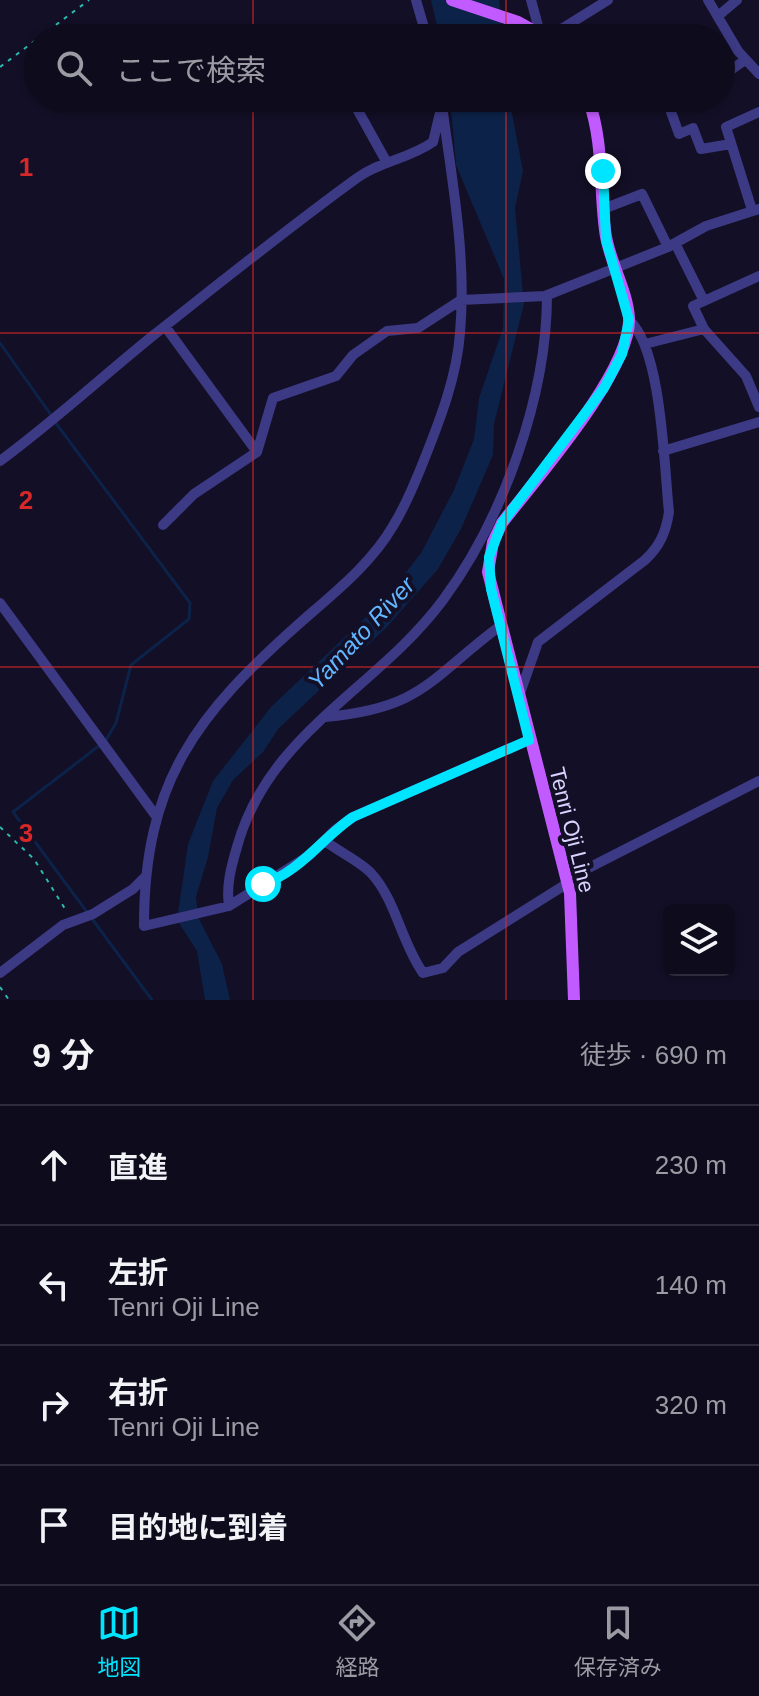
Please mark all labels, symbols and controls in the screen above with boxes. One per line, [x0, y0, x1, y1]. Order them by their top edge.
search box [24, 24, 735, 112]
icon: search [52, 46, 96, 90]
text: ここで検索 [116, 54, 266, 87]
text: 1 [19, 152, 33, 182]
route end [585, 153, 621, 189]
text: 2 [19, 485, 33, 515]
water label: Yamato River [302, 571, 421, 695]
street label: Tenri Oji Line [544, 765, 600, 895]
text: 3 [19, 818, 33, 848]
route start [245, 866, 281, 902]
map controls [663, 904, 735, 976]
button: layers [663, 904, 735, 976]
text: 9 分 [32, 1036, 94, 1074]
text: 徒歩 · 690 m [580, 1040, 727, 1070]
icon: ahead [32, 1143, 76, 1187]
text: 230 m [655, 1150, 727, 1180]
text: 直進 [108, 1151, 168, 1184]
text: 左折 [108, 1256, 168, 1289]
icon: left [32, 1263, 76, 1307]
text: 140 m [655, 1270, 727, 1300]
text: Tenri Oji Line [108, 1292, 260, 1322]
text: 右折 [108, 1376, 168, 1409]
icon: right [32, 1383, 76, 1427]
text: 320 m [655, 1390, 727, 1420]
text: Tenri Oji Line [108, 1412, 260, 1442]
icon: arrive [32, 1503, 76, 1547]
text: 目的地に到着 [108, 1511, 288, 1544]
tab: 地図 [97, 1601, 141, 1681]
tab: 経路 [335, 1601, 380, 1681]
tab: 保存済み [574, 1601, 662, 1681]

